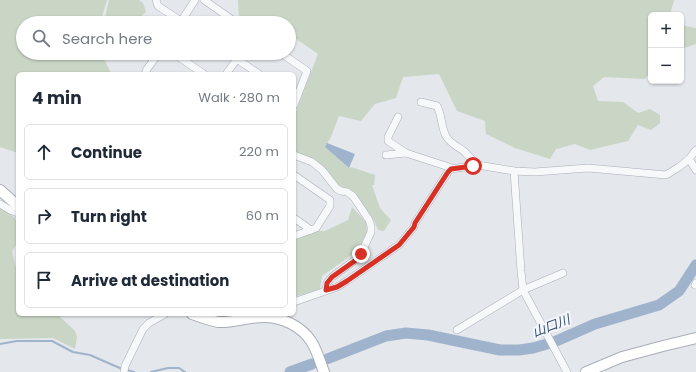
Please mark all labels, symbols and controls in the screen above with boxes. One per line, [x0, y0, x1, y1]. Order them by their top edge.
map controls [648, 12, 684, 84]
button: + [648, 12, 684, 48]
search box [16, 16, 296, 60]
icon: search [30, 27, 52, 49]
text: Search here [62, 28, 152, 49]
button: − [648, 48, 684, 84]
text: 4 min [32, 86, 82, 110]
text: Walk · 280 m [198, 88, 280, 107]
icon: ahead [33, 141, 55, 163]
text: Continue [71, 142, 142, 163]
text: 220 m [239, 142, 279, 161]
route start [464, 157, 482, 175]
icon: right [33, 205, 55, 227]
text: Turn right [71, 206, 147, 227]
text: 60 m [246, 206, 279, 225]
route end [352, 245, 370, 263]
icon: arrive [33, 269, 55, 291]
text: Arrive at destination [71, 270, 229, 291]
water label: 山口川 [529, 309, 574, 342]

